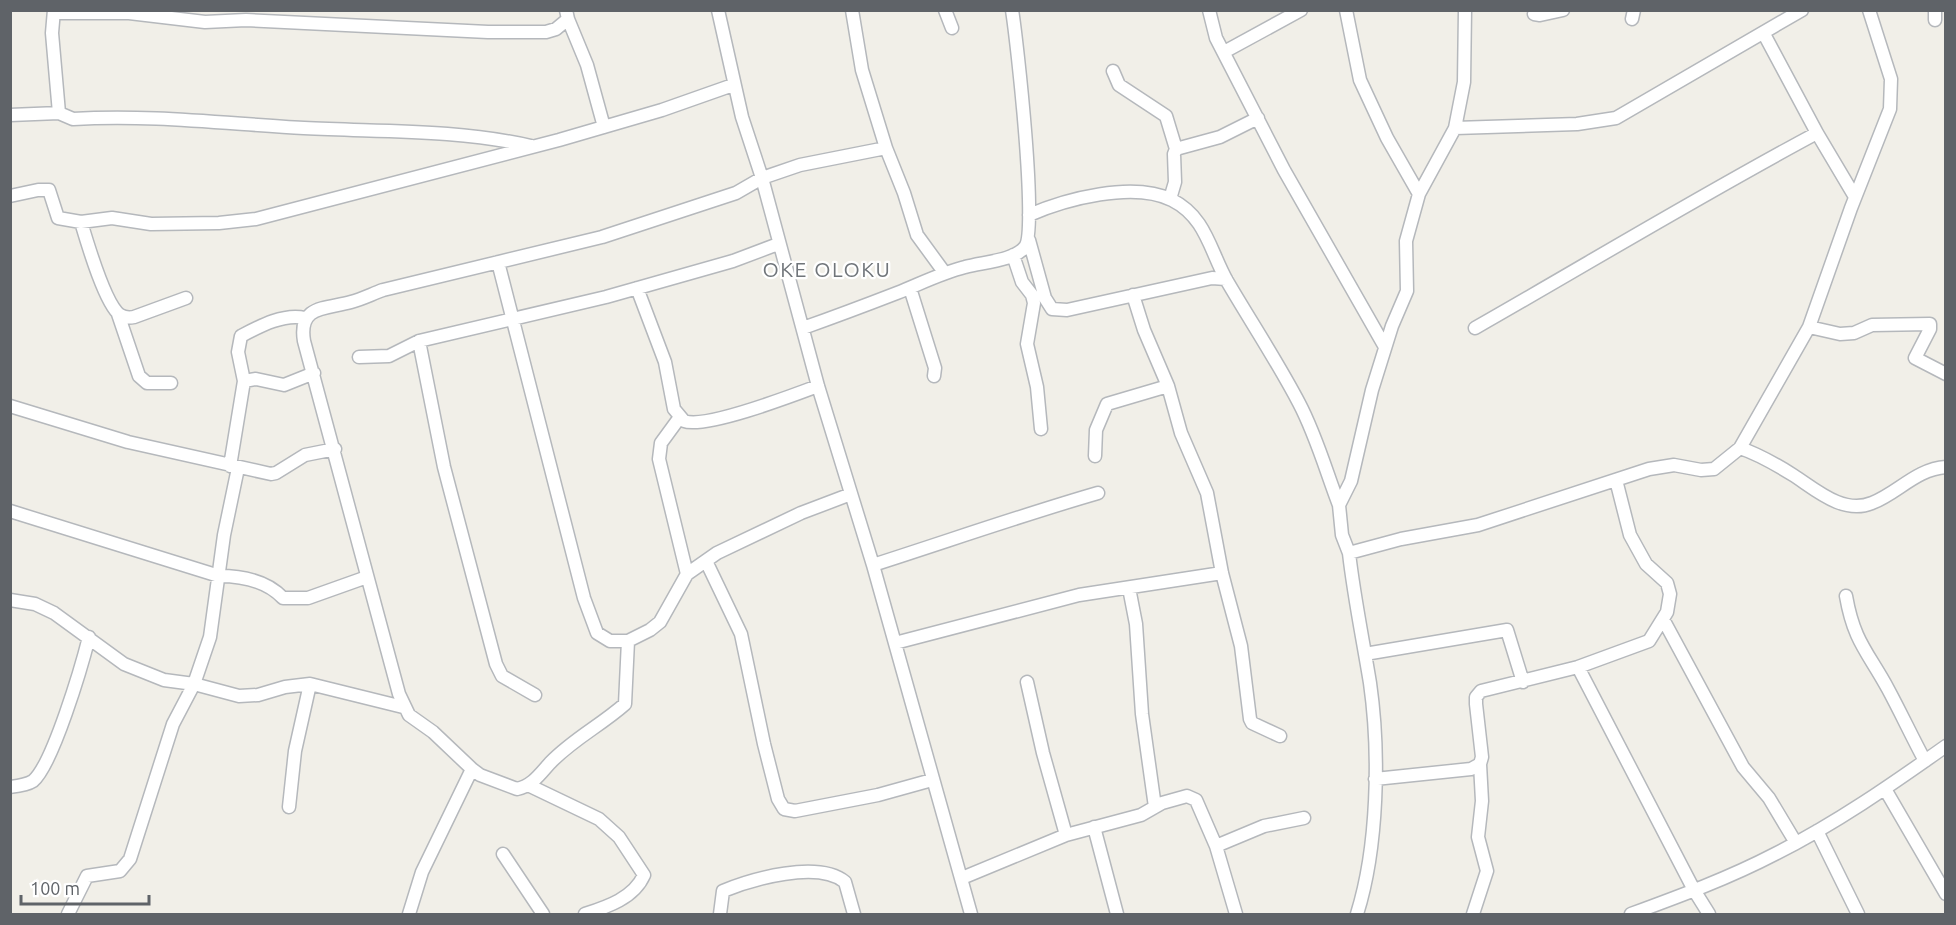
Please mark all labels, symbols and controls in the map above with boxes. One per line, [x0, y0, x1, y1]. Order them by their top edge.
district label: OKE OLOKU [763, 257, 891, 281]
scale bar [21, 868, 148, 906]
text: 100 m [30, 878, 80, 898]

